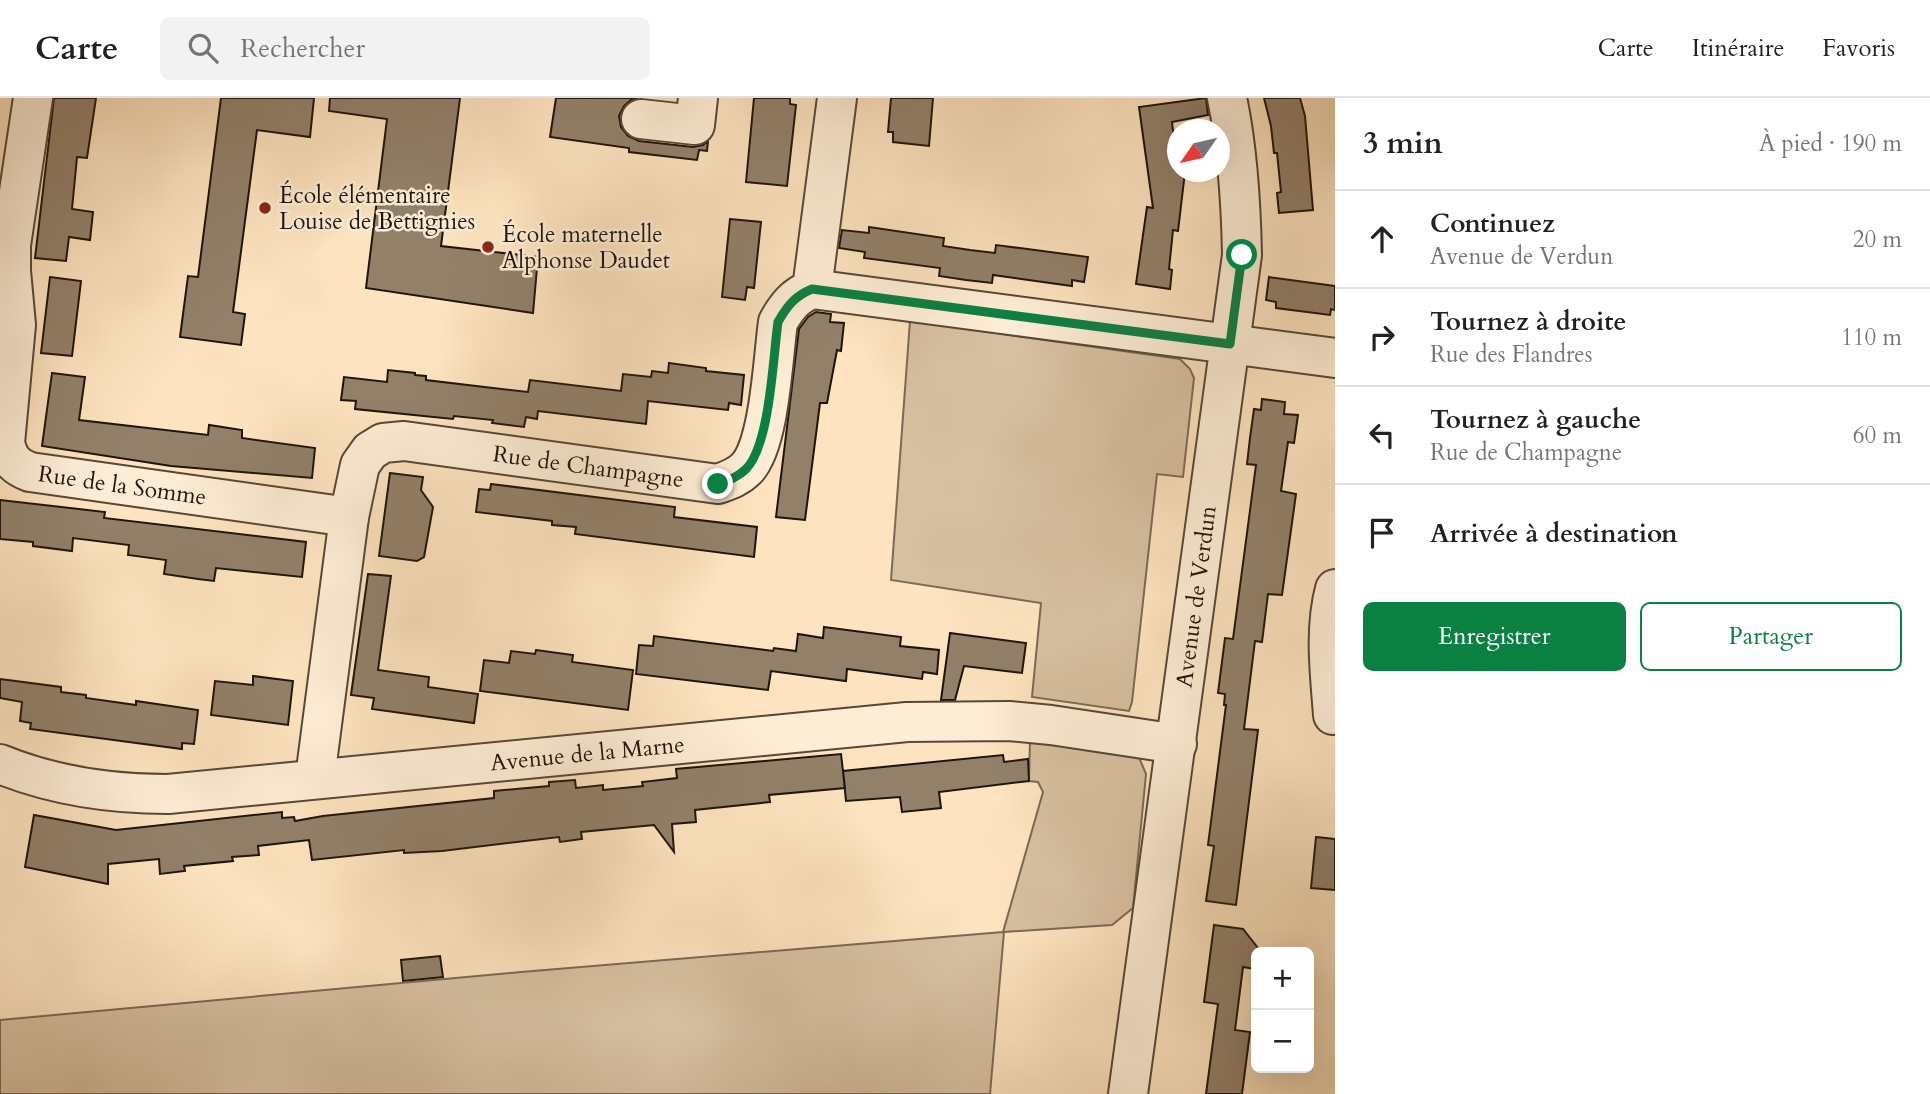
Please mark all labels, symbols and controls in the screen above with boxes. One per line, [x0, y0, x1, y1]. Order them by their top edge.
search box [160, 17, 650, 80]
text: Carte [35, 26, 118, 71]
icon: search [184, 29, 222, 67]
text: Rechercher [240, 31, 365, 66]
text: Carte [1598, 32, 1654, 65]
text: Itinéraire [1692, 32, 1784, 65]
text: Favoris [1822, 32, 1895, 65]
north arrow [1167, 119, 1230, 182]
text: 3 min [1363, 123, 1443, 164]
text: À pied · 190 m [1759, 128, 1902, 159]
place label: École élémentaire Louise de Bettignies [279, 180, 475, 237]
marker: École élémentaire Louise de Bettignies [257, 200, 273, 216]
text: Continuez [1430, 206, 1555, 241]
place label: École maternelle Alphonse Daudet [502, 219, 670, 276]
icon: ahead [1363, 220, 1401, 258]
text: 20 m [1853, 224, 1902, 255]
marker: École maternelle Alphonse Daudet [480, 239, 496, 255]
route start [1226, 239, 1257, 270]
text: Avenue de Verdun [1430, 241, 1613, 272]
text: Tournez à droite [1430, 304, 1626, 339]
icon: right [1363, 318, 1401, 356]
text: 110 m [1841, 322, 1902, 353]
text: Rue des Flandres [1430, 339, 1592, 370]
text: Tournez à gauche [1430, 402, 1641, 437]
icon: left [1363, 416, 1401, 454]
text: 60 m [1853, 420, 1902, 451]
text: Rue de Champagne [1430, 437, 1622, 468]
street label: Rue de Champagne [491, 438, 686, 495]
street label: Rue de la Somme [36, 458, 208, 513]
route end [702, 468, 733, 499]
street label: Avenue de Verdun [1168, 504, 1224, 690]
icon: arrive [1363, 514, 1401, 552]
text: Arrivée à destination [1430, 516, 1678, 551]
button: Enregistrer [1363, 602, 1626, 671]
button: Partager [1640, 602, 1902, 671]
street label: Avenue de la Marne [489, 729, 686, 779]
map controls [1251, 947, 1314, 1073]
button: + [1251, 947, 1314, 1010]
button: − [1251, 1010, 1314, 1073]

